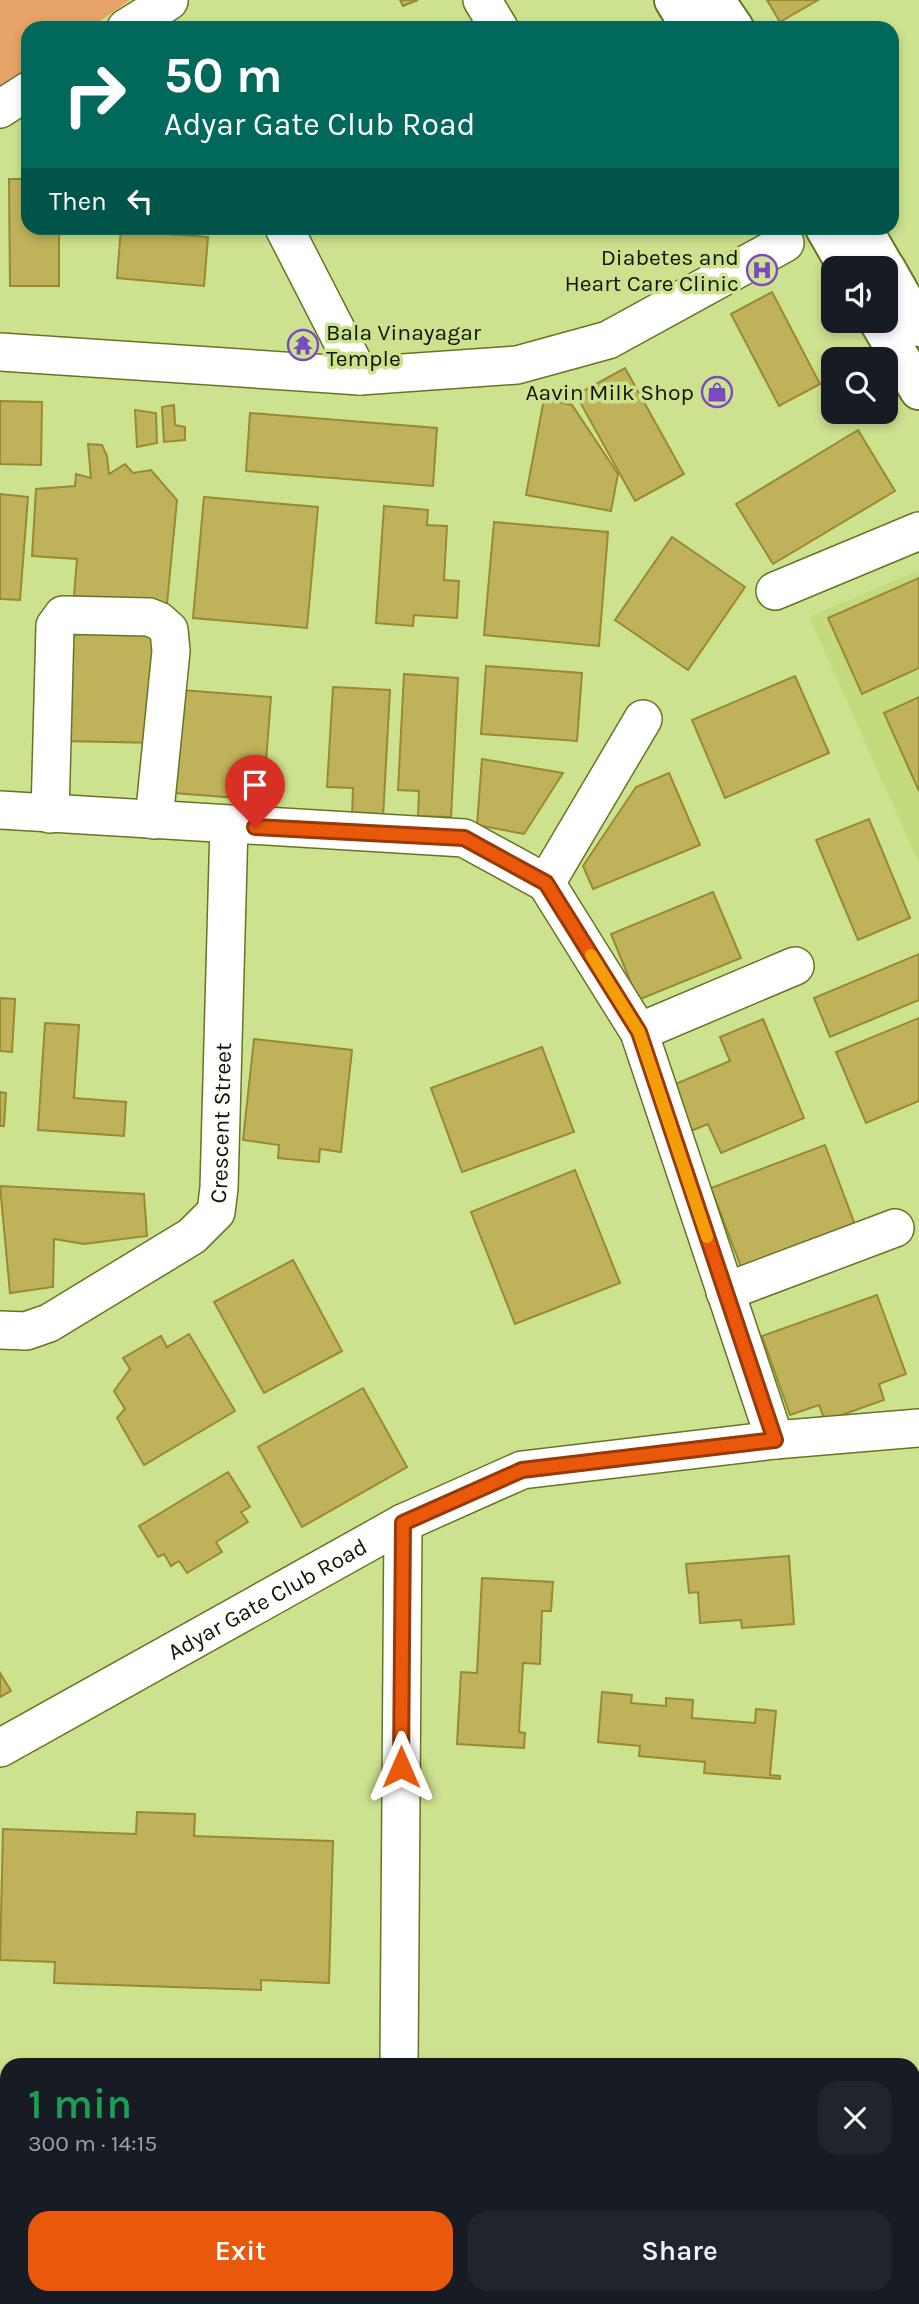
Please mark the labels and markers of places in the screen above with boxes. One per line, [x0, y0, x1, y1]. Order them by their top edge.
place label: Diabetes and Heart Care Clinic [564, 244, 739, 297]
hospital icon: Diabetes and Heart Care Clinic [745, 253, 779, 287]
place label: Bala Vinayagar Temple [326, 319, 482, 372]
temple icon: Bala Vinayagar Temple [286, 328, 320, 362]
shop icon: Aavin Milk Shop [700, 375, 734, 409]
place label: Aavin Milk Shop [525, 379, 694, 406]
pin [225, 755, 285, 827]

